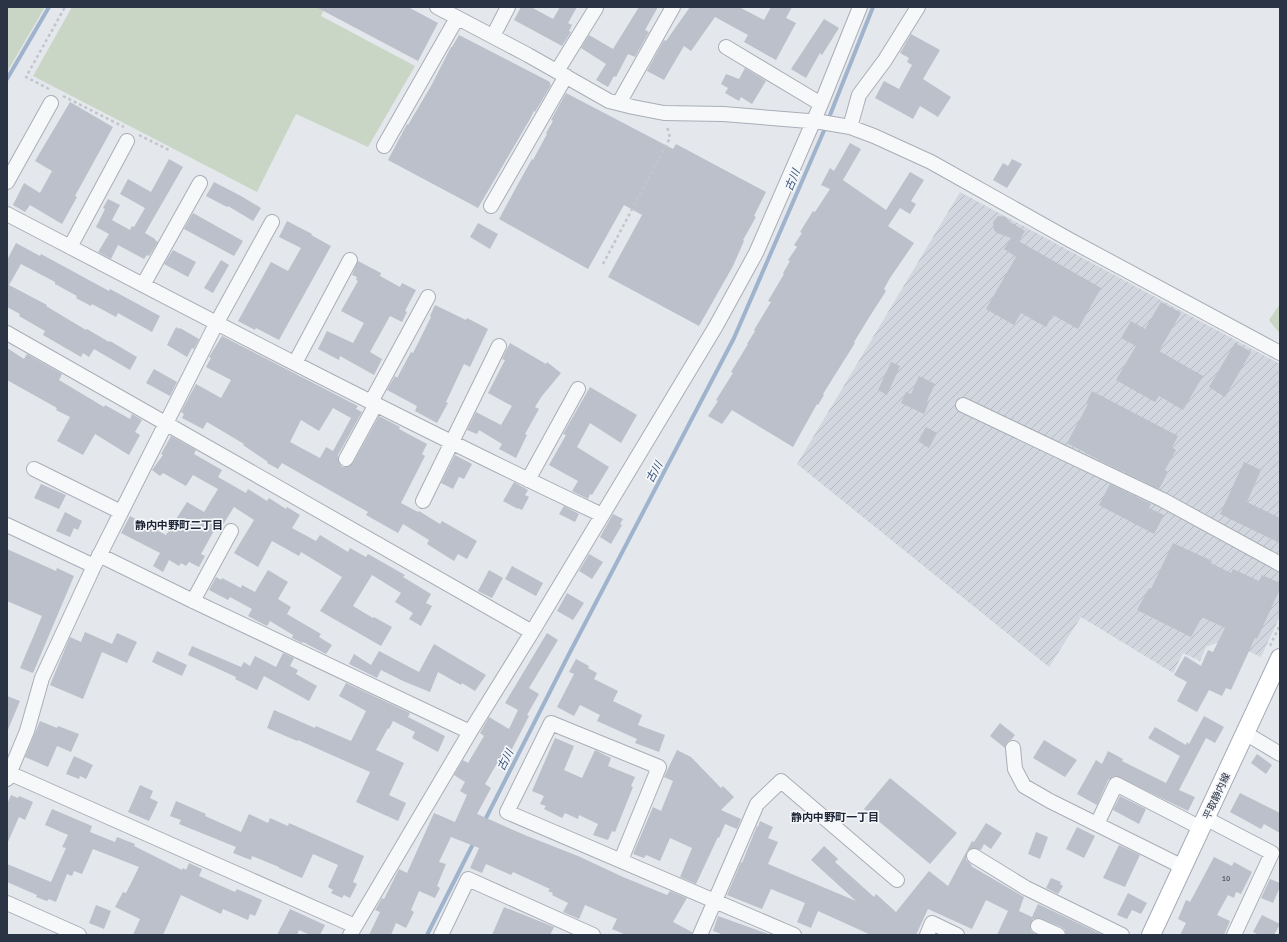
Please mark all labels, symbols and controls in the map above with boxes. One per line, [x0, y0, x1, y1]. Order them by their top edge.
water label: 古川 [782, 167, 803, 193]
water label: 古川 [644, 459, 666, 485]
district label: 静内中野町二丁目 [135, 519, 223, 532]
water label: 古川 [495, 747, 517, 773]
street label: 平取静内線 [1201, 771, 1233, 822]
district label: 静内中野町一丁目 [791, 811, 879, 824]
house number: 10 [1222, 873, 1230, 883]

